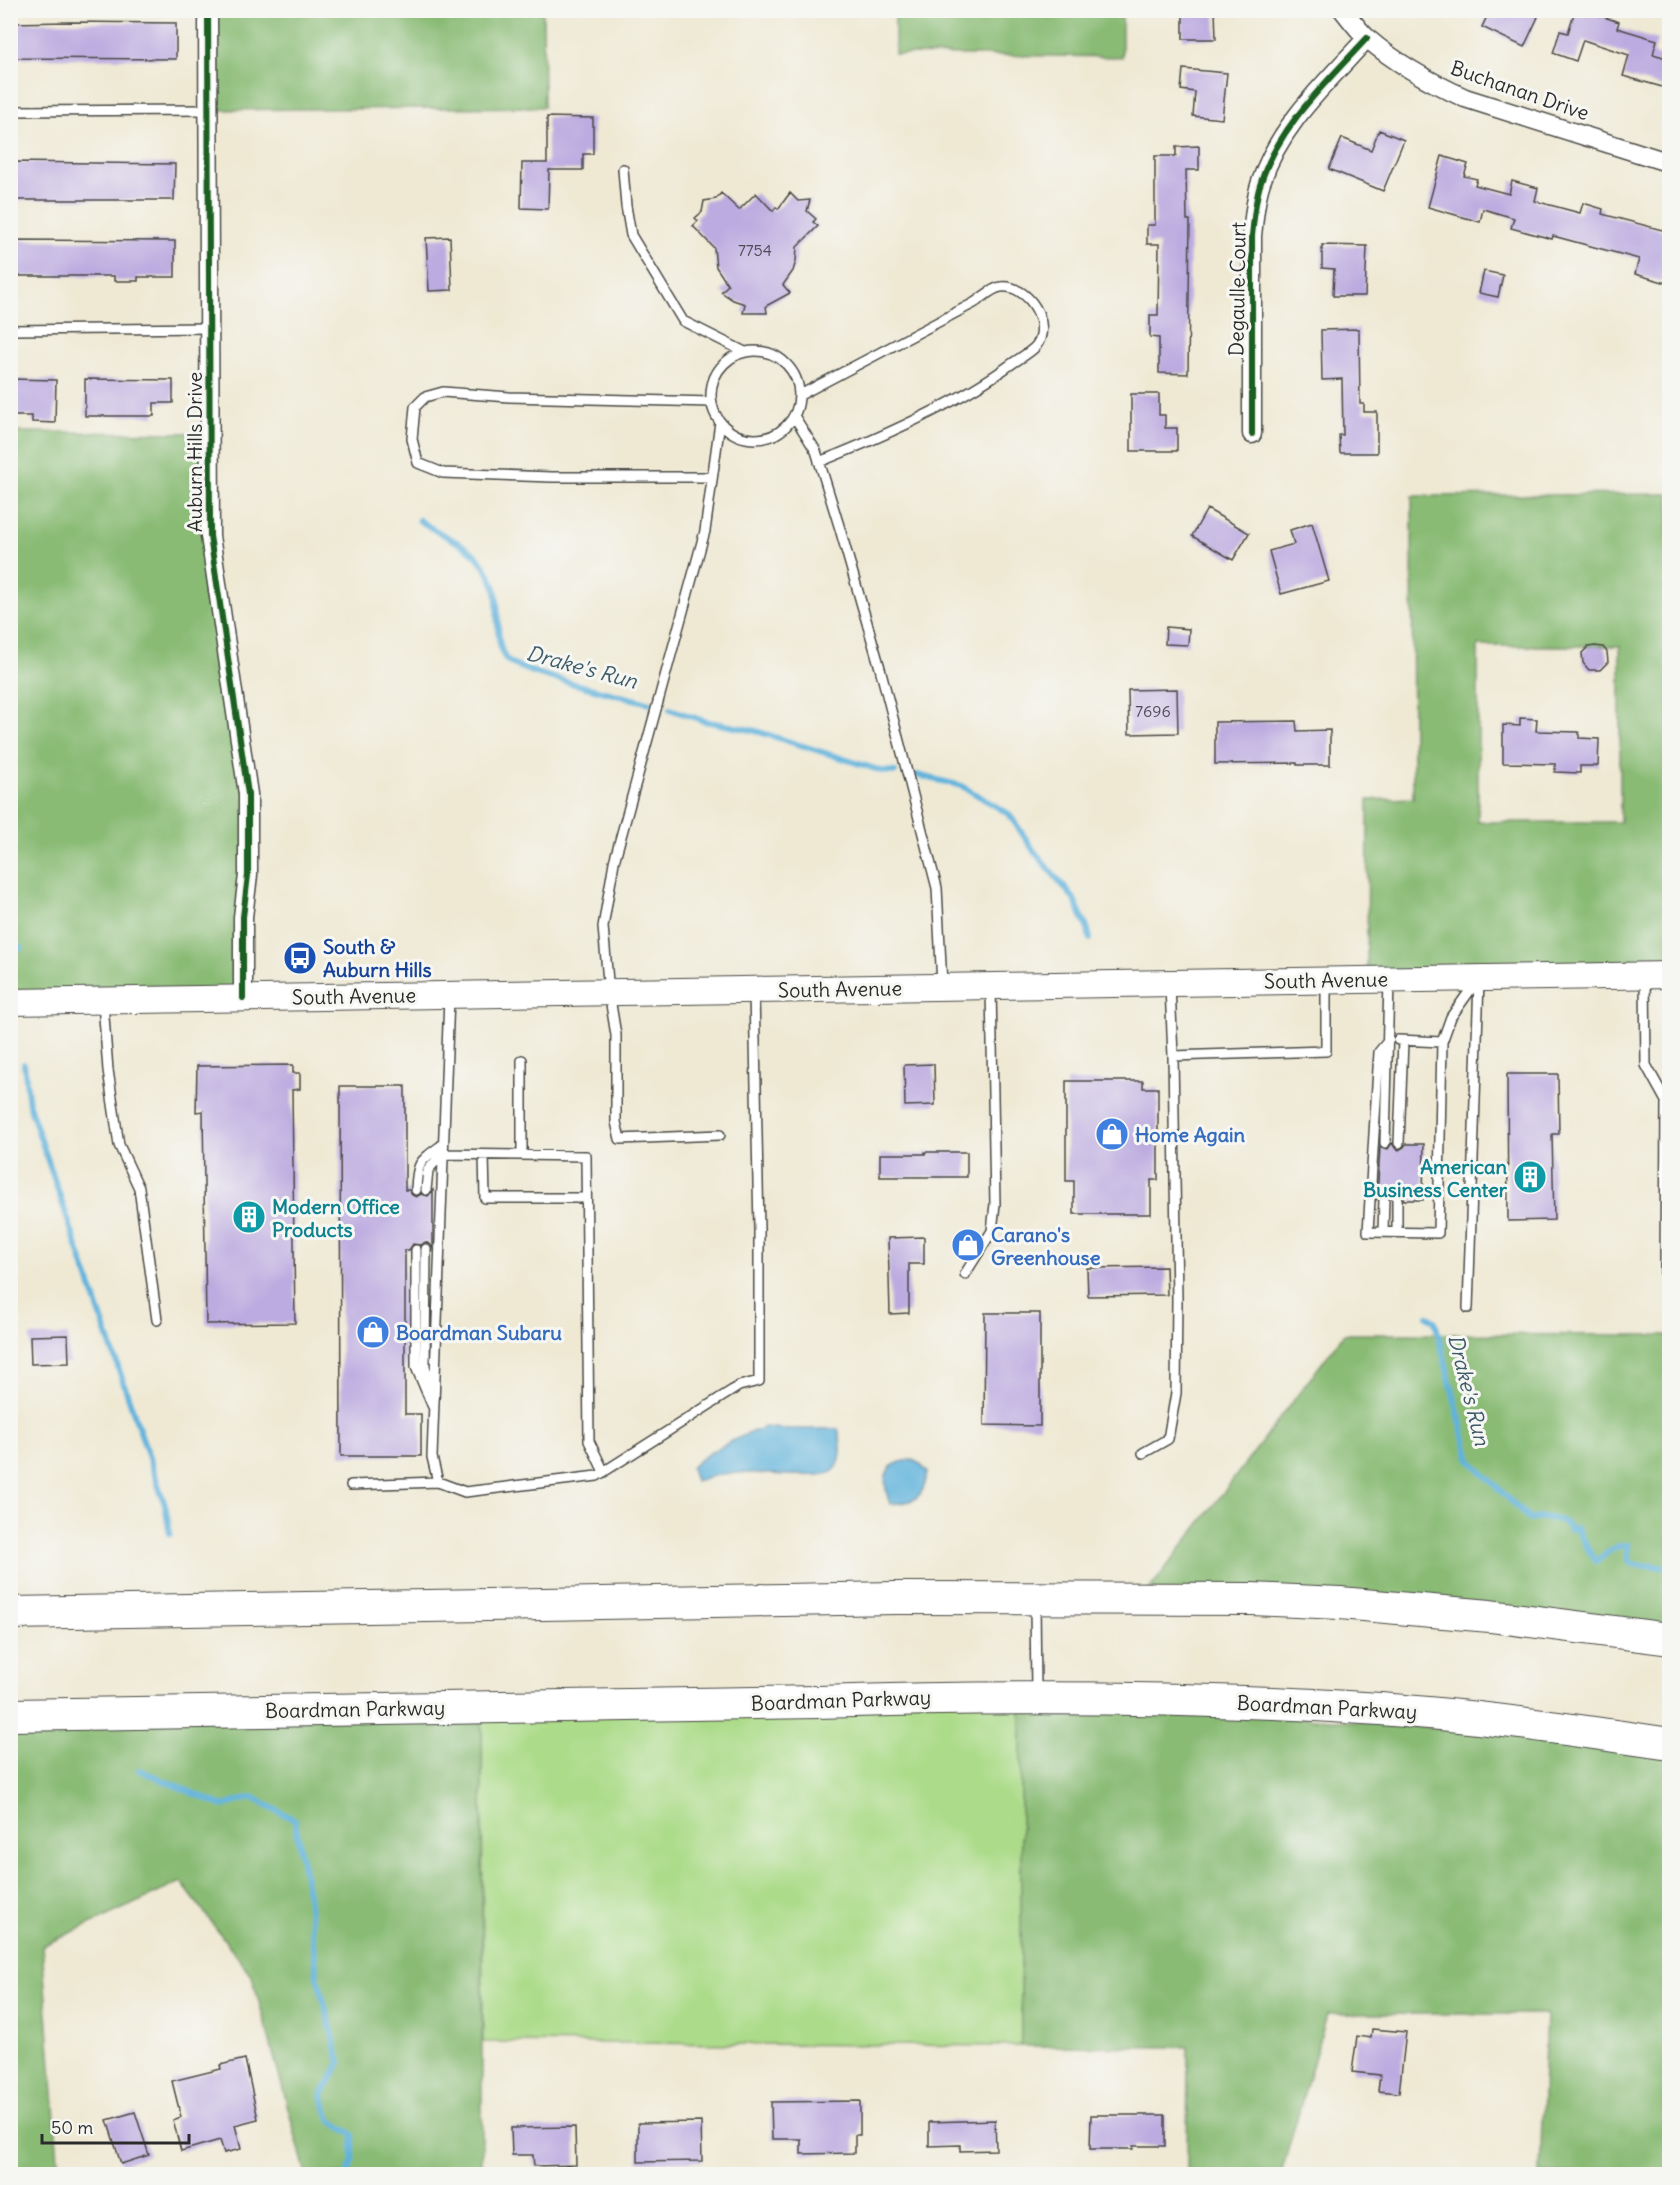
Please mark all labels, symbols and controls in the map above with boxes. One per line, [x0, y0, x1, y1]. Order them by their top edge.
street label: Buchanan Drive [1448, 55, 1592, 125]
street label: Degaulle Court [1223, 221, 1251, 356]
house number: 7754 [738, 240, 772, 260]
street label: Auburn Hills Drive [182, 372, 207, 532]
water label: Drake's Run [524, 639, 641, 695]
house number: 7696 [1135, 701, 1171, 721]
place label: South & Auburn Hills [323, 934, 432, 982]
bus stop icon: South & Auburn Hills [282, 940, 318, 976]
street label: South Avenue [1264, 966, 1388, 994]
street label: South Avenue [778, 975, 902, 1003]
street label: South Avenue [292, 982, 416, 1010]
shop icon: Home Again [1094, 1116, 1130, 1152]
place label: Home Again [1135, 1122, 1246, 1147]
place label: American Business Center [1363, 1154, 1508, 1202]
building icon: American Business Center [1512, 1159, 1548, 1195]
place label: Modern Office Products [272, 1194, 400, 1242]
building icon: Modern Office Products [231, 1199, 267, 1235]
place label: Carano's Greenhouse [991, 1222, 1101, 1270]
shop icon: Carano's Greenhouse [950, 1227, 986, 1263]
shop icon: Boardman Subaru [355, 1314, 391, 1350]
place label: Boardman Subaru [396, 1320, 562, 1345]
water label: Drake's Run [1442, 1332, 1496, 1449]
street label: Boardman Parkway [750, 1684, 932, 1716]
street label: Boardman Parkway [1236, 1690, 1418, 1724]
street label: Boardman Parkway [265, 1695, 445, 1723]
scale bar [42, 2107, 189, 2145]
text: 50 m [51, 2116, 93, 2139]

